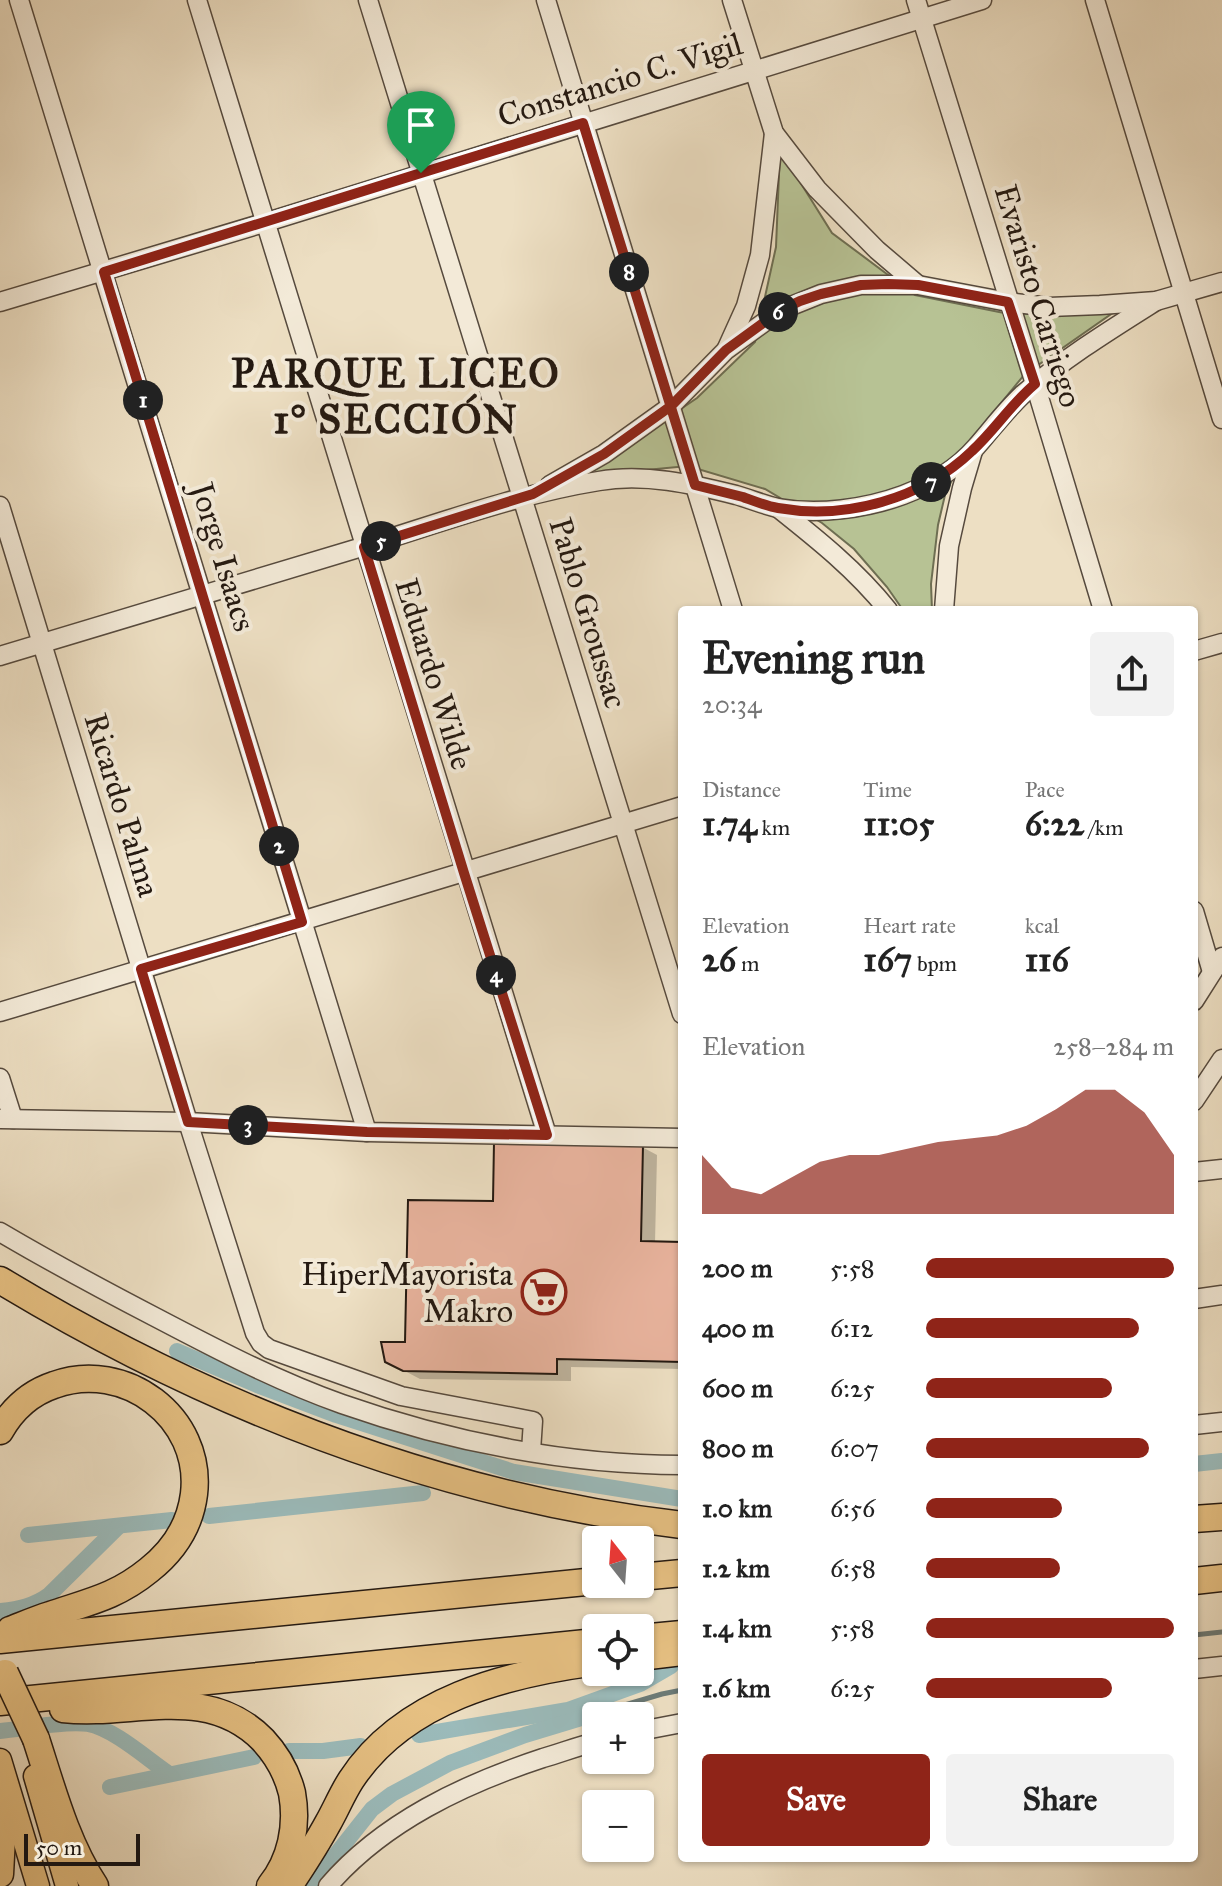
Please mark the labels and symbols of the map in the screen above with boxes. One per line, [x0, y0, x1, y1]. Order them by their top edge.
street label: Constancio C. Vigil [493, 24, 747, 136]
pin [387, 91, 455, 173]
street label: Evaristo Carriego [986, 180, 1090, 412]
pin: 8 [609, 252, 649, 292]
pin: 6 [758, 292, 798, 332]
district label: PARQUE LICEO 1° SECCIÓN [231, 349, 561, 444]
pin: 1 [123, 380, 163, 420]
pin: 7 [911, 462, 951, 502]
street label: Jorge Isaacs [181, 475, 264, 636]
street label: Pablo Groussac [540, 513, 636, 713]
pin: 5 [361, 521, 401, 561]
street label: Eduardo Wilde [386, 574, 482, 774]
street label: Ricardo Palma [76, 709, 169, 902]
pin: 2 [259, 826, 299, 866]
pin: 4 [476, 955, 516, 995]
pin: 3 [228, 1105, 268, 1145]
place label: HiperMayorista Makro [301, 1255, 513, 1331]
supermarket icon: HiperMayorista Makro [520, 1268, 568, 1316]
north arrow [582, 1526, 654, 1598]
scale bar [24, 1830, 140, 1866]

